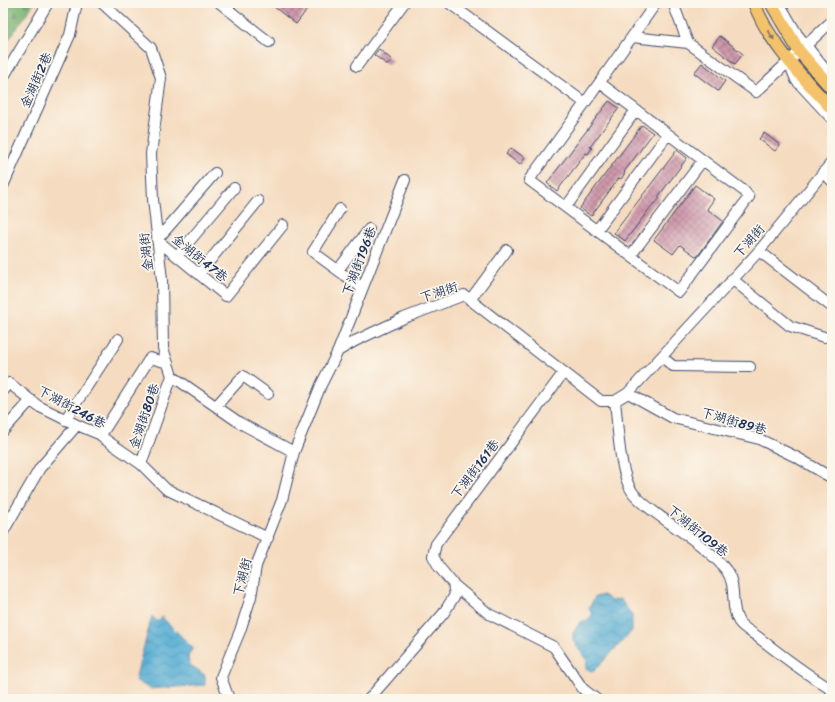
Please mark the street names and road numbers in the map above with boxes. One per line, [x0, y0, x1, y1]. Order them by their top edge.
street label: 金湖街2巷 [13, 48, 59, 112]
street label: 下湖街 [728, 219, 770, 263]
street label: 下湖街196巷 [335, 223, 383, 299]
street label: 金湖街47巷 [167, 228, 233, 288]
street label: 金湖街 [132, 231, 160, 273]
street label: 下湖街 [417, 275, 461, 309]
street label: 下湖街246巷 [33, 379, 111, 435]
street label: 金湖街80巷 [122, 380, 166, 452]
street label: 下湖街89巷 [698, 401, 770, 441]
street label: 下湖街161巷 [445, 434, 505, 504]
street label: 下湖街109巷 [662, 499, 734, 563]
street label: 下湖街 [226, 555, 258, 599]

